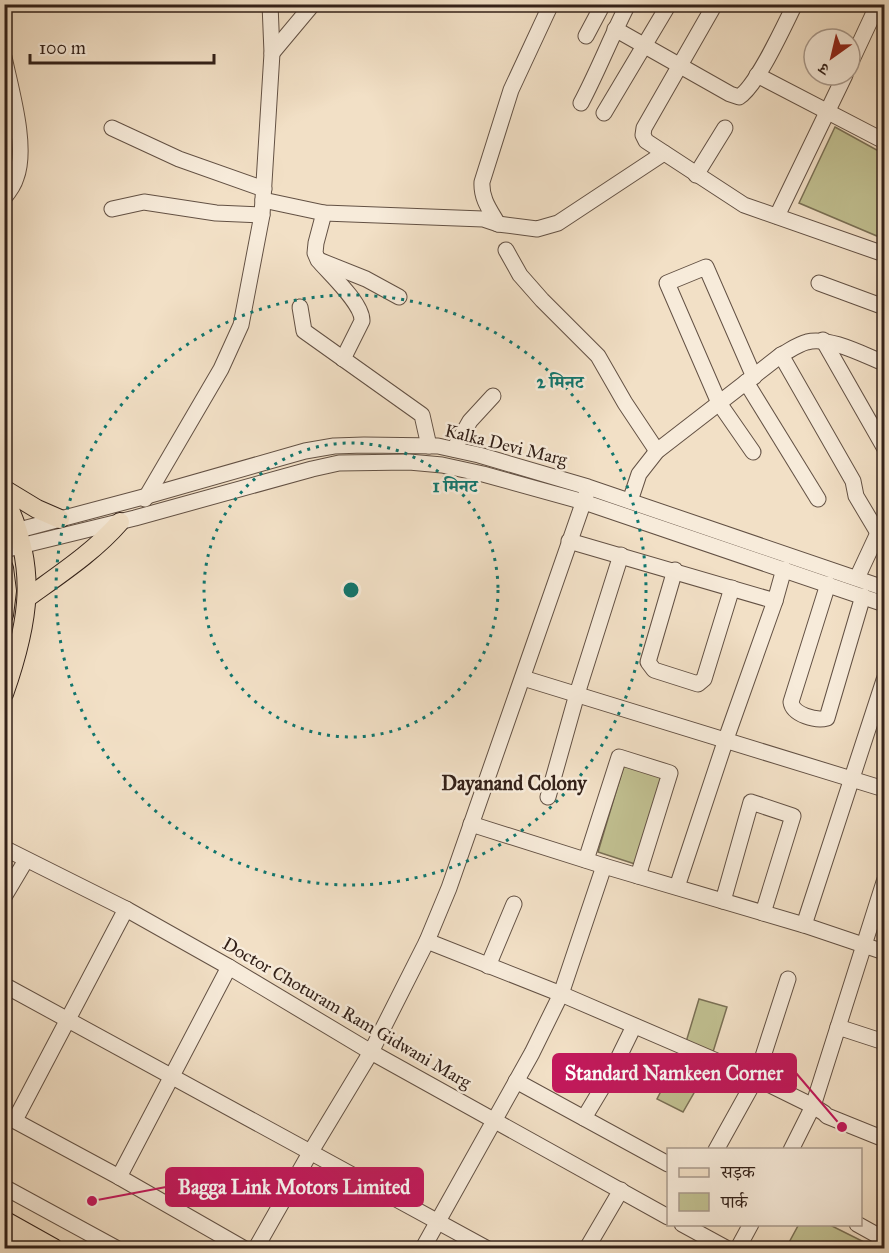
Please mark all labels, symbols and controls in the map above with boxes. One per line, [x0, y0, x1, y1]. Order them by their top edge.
scale bar [30, 27, 214, 65]
north arrow [802, 27, 862, 87]
text: 100 m [39, 37, 86, 59]
text: उ [814, 58, 833, 80]
text: 2 मिनट [537, 371, 585, 393]
street label: Kalka Devi Marg [442, 419, 570, 472]
text: 1 मिनट [432, 475, 479, 497]
centre of rings [341, 580, 361, 600]
district label: Dayanand Colony [441, 771, 588, 796]
street label: Doctor Choturam Ram Gidwani Marg [218, 933, 476, 1095]
callout: Standard Namkeen Corner [553, 1054, 796, 1092]
text: Standard Namkeen Corner [565, 1061, 784, 1085]
legend [667, 1148, 862, 1226]
text: सड़क [720, 1161, 756, 1183]
callout: Bagga Link Motors Limited [166, 1168, 423, 1206]
text: Bagga Link Motors Limited [178, 1175, 411, 1200]
text: पार्क [720, 1191, 749, 1213]

